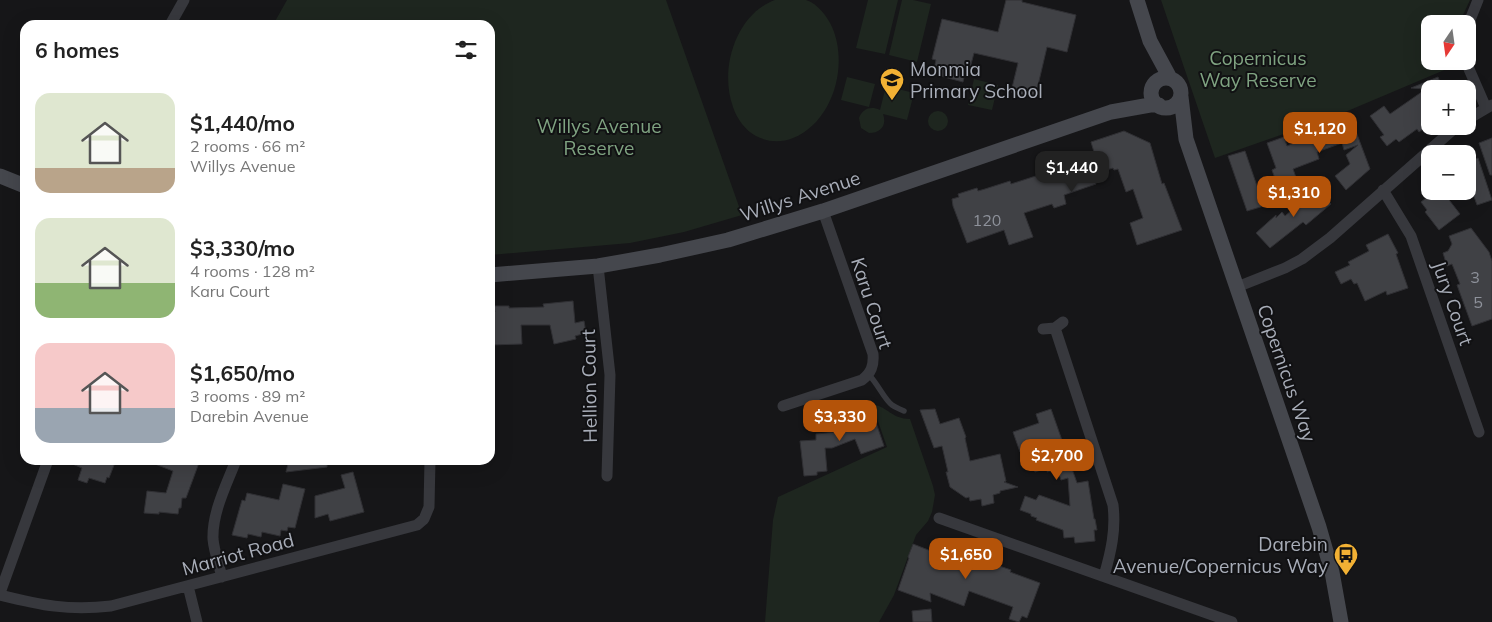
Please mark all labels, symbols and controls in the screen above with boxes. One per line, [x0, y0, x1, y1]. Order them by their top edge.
north arrow [1421, 15, 1476, 70]
map controls [1421, 15, 1476, 200]
icon: filters [452, 36, 480, 64]
text: 6 homes [35, 37, 119, 63]
park label: Copernicus Way Reserve [1199, 46, 1317, 92]
place label: Monmia Primary School [910, 57, 1043, 103]
school or university icon: Monmia Primary School [879, 67, 905, 101]
button: + [1421, 80, 1476, 135]
text: $1,440/mo [190, 110, 295, 136]
pin: $1,120 [1279, 112, 1361, 154]
icon: home [75, 113, 135, 173]
park label: Willys Avenue Reserve [536, 114, 662, 160]
text: $1,120 [1294, 118, 1346, 138]
text: 2 rooms · 66 m² [190, 136, 305, 156]
button: − [1421, 145, 1476, 200]
pin: $1,440 [1031, 150, 1113, 193]
text: Willys Avenue [190, 156, 295, 176]
text: $1,440 [1046, 157, 1098, 177]
street label: Willys Avenue [737, 165, 863, 227]
pin: $1,310 [1253, 176, 1335, 218]
text: $1,310 [1268, 182, 1320, 202]
house number: 120 [973, 210, 1001, 230]
text: $3,330/mo [190, 235, 295, 261]
icon: home [75, 238, 135, 298]
street label: Karu Court [846, 254, 898, 352]
street label: Jury Court [1427, 258, 1479, 349]
text: 4 rooms · 128 m² [190, 261, 315, 281]
house number: 3 [1470, 267, 1480, 287]
text: Karu Court [190, 281, 270, 301]
house number: 5 [1473, 292, 1483, 312]
street label: Copernicus Way [1252, 301, 1322, 445]
street label: Hellion Court [576, 329, 602, 443]
text: $1,650/mo [190, 360, 295, 386]
icon: home [75, 363, 135, 423]
text: 3 rooms · 89 m² [190, 386, 305, 406]
pin: $3,330 [799, 400, 881, 442]
text: Darebin Avenue [190, 406, 309, 426]
text: $3,330 [814, 406, 866, 426]
pin: $2,700 [1016, 438, 1098, 481]
text: $2,700 [1031, 445, 1083, 465]
street label: Marriot Road [179, 528, 297, 580]
place label: Darebin Avenue/Copernicus Way [1113, 532, 1328, 578]
pin: $1,650 [925, 538, 1007, 580]
bus stop icon: Darebin Avenue/Copernicus Way [1333, 542, 1359, 576]
text: $1,650 [940, 544, 992, 564]

